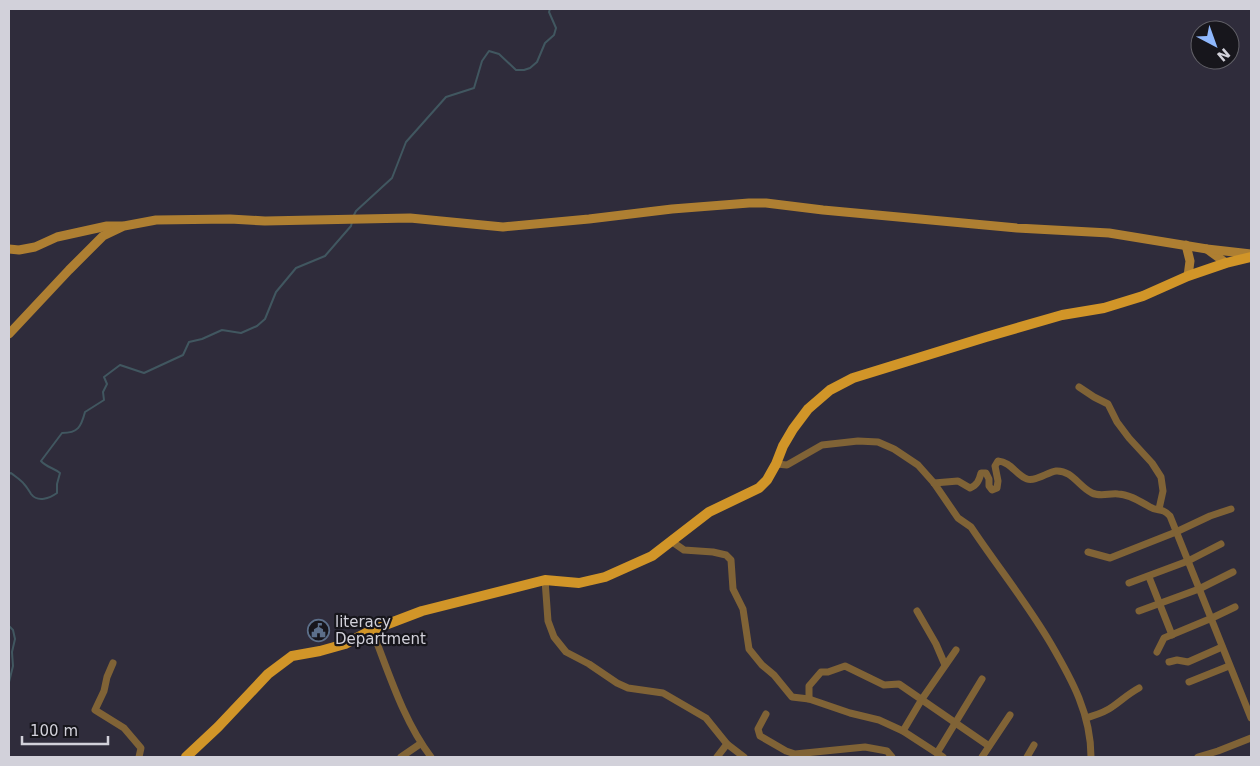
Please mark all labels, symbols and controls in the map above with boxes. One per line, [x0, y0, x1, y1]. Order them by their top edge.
north arrow [1190, 20, 1240, 70]
text: N [1214, 45, 1233, 65]
place label: literacy Department [335, 613, 426, 648]
public building icon: literacy Department [307, 619, 331, 643]
scale bar [22, 714, 109, 746]
text: 100 m [30, 722, 78, 740]

